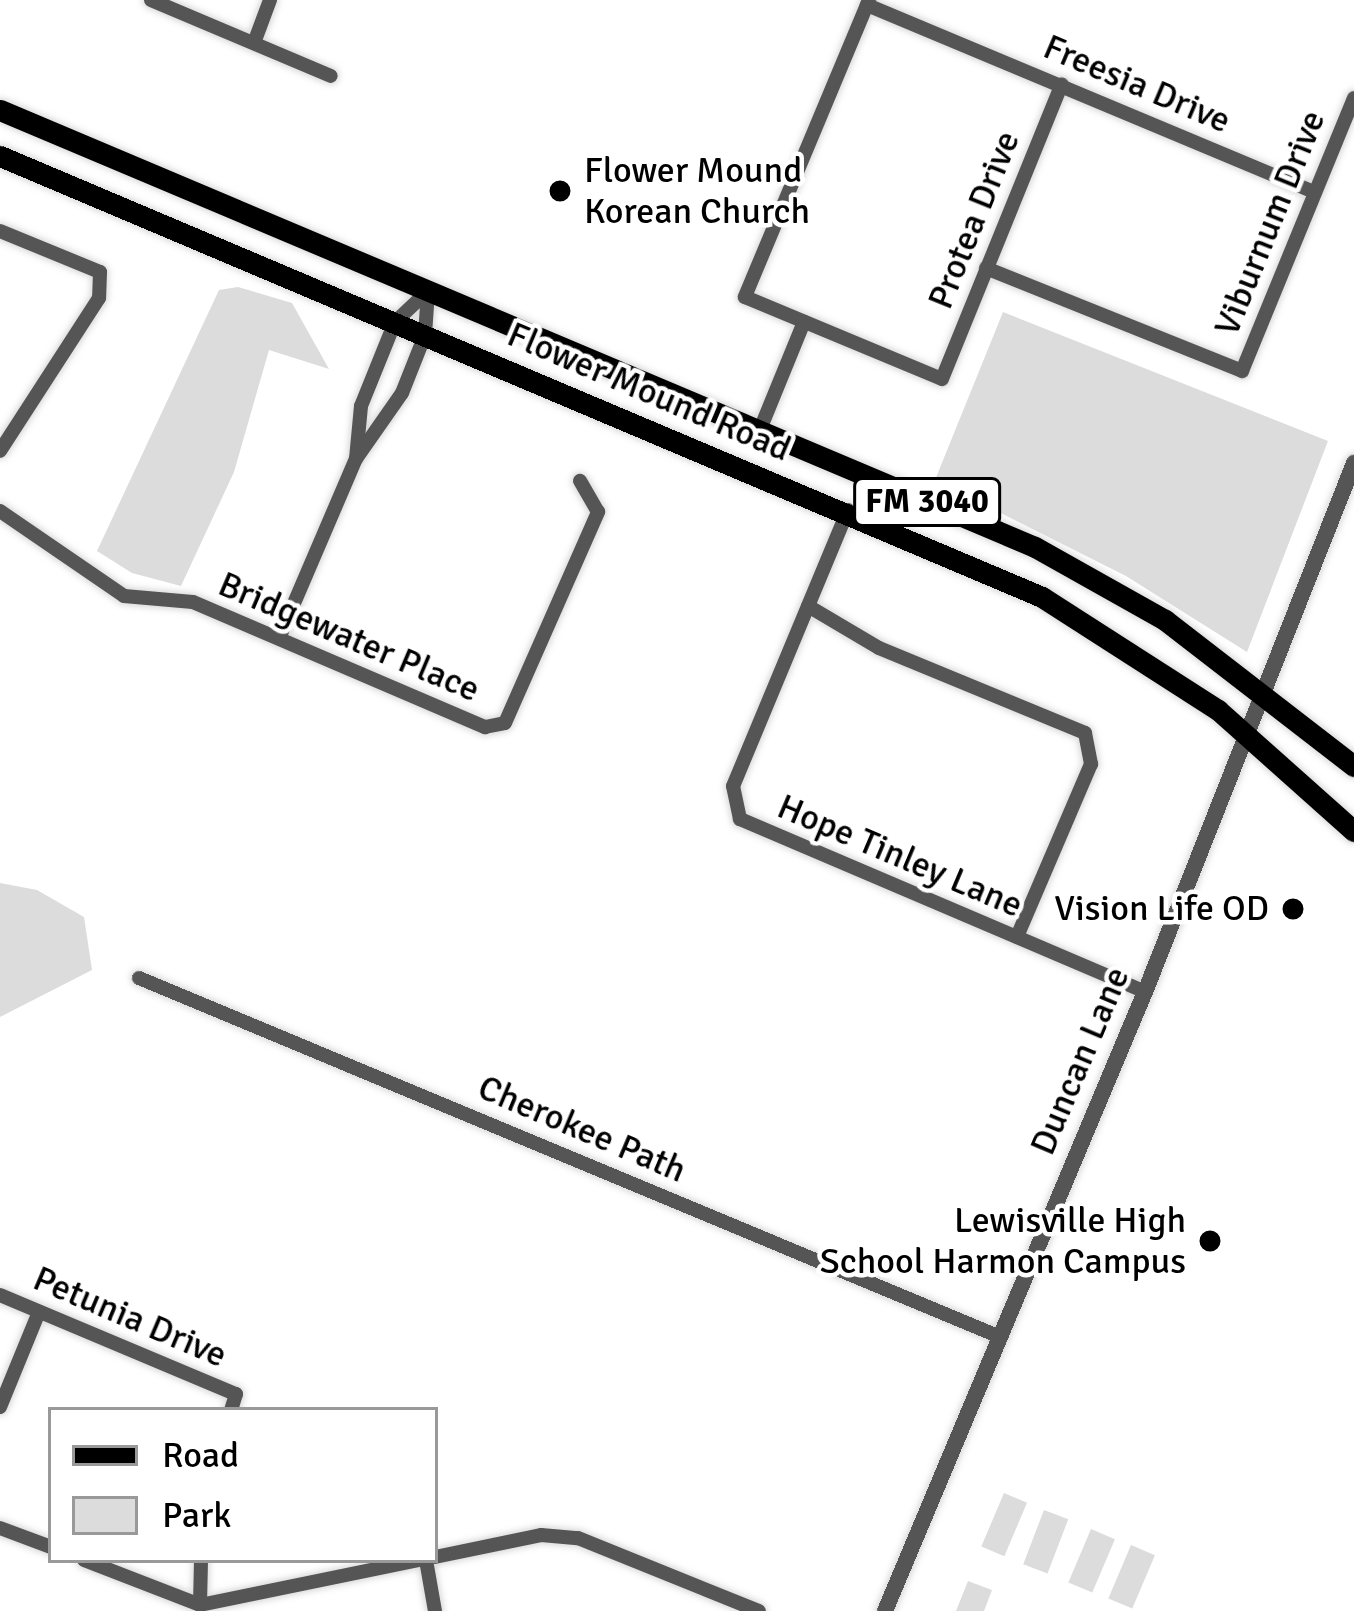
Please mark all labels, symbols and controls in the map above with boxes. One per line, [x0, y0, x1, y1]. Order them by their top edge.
street label: Freesia Drive [1037, 25, 1237, 143]
street label: Viburnum Drive [1205, 104, 1335, 342]
street label: Protea Drive [919, 125, 1029, 315]
place label: Flower Mound Korean Church [584, 148, 810, 233]
marker: Flower Mound Korean Church [547, 178, 573, 204]
street label: Flower Mound Road [501, 313, 797, 471]
road number: FM 3040 [852, 475, 1002, 529]
street label: Bridgewater Place [212, 563, 486, 711]
street label: Hope Tinley Lane [771, 785, 1029, 927]
place label: Vision Life OD [1054, 887, 1269, 931]
marker: Vision Life OD [1280, 896, 1306, 922]
street label: Duncan Lane [1021, 961, 1139, 1161]
street label: Cherokee Path [472, 1066, 692, 1192]
place label: Lewisville High School Harmon Campus [820, 1198, 1186, 1283]
marker: Lewisville High School Harmon Campus [1197, 1228, 1223, 1254]
street label: Petunia Drive [27, 1257, 233, 1377]
legend [48, 1407, 438, 1563]
text: Road [162, 1433, 239, 1478]
text: Park [162, 1493, 231, 1538]

